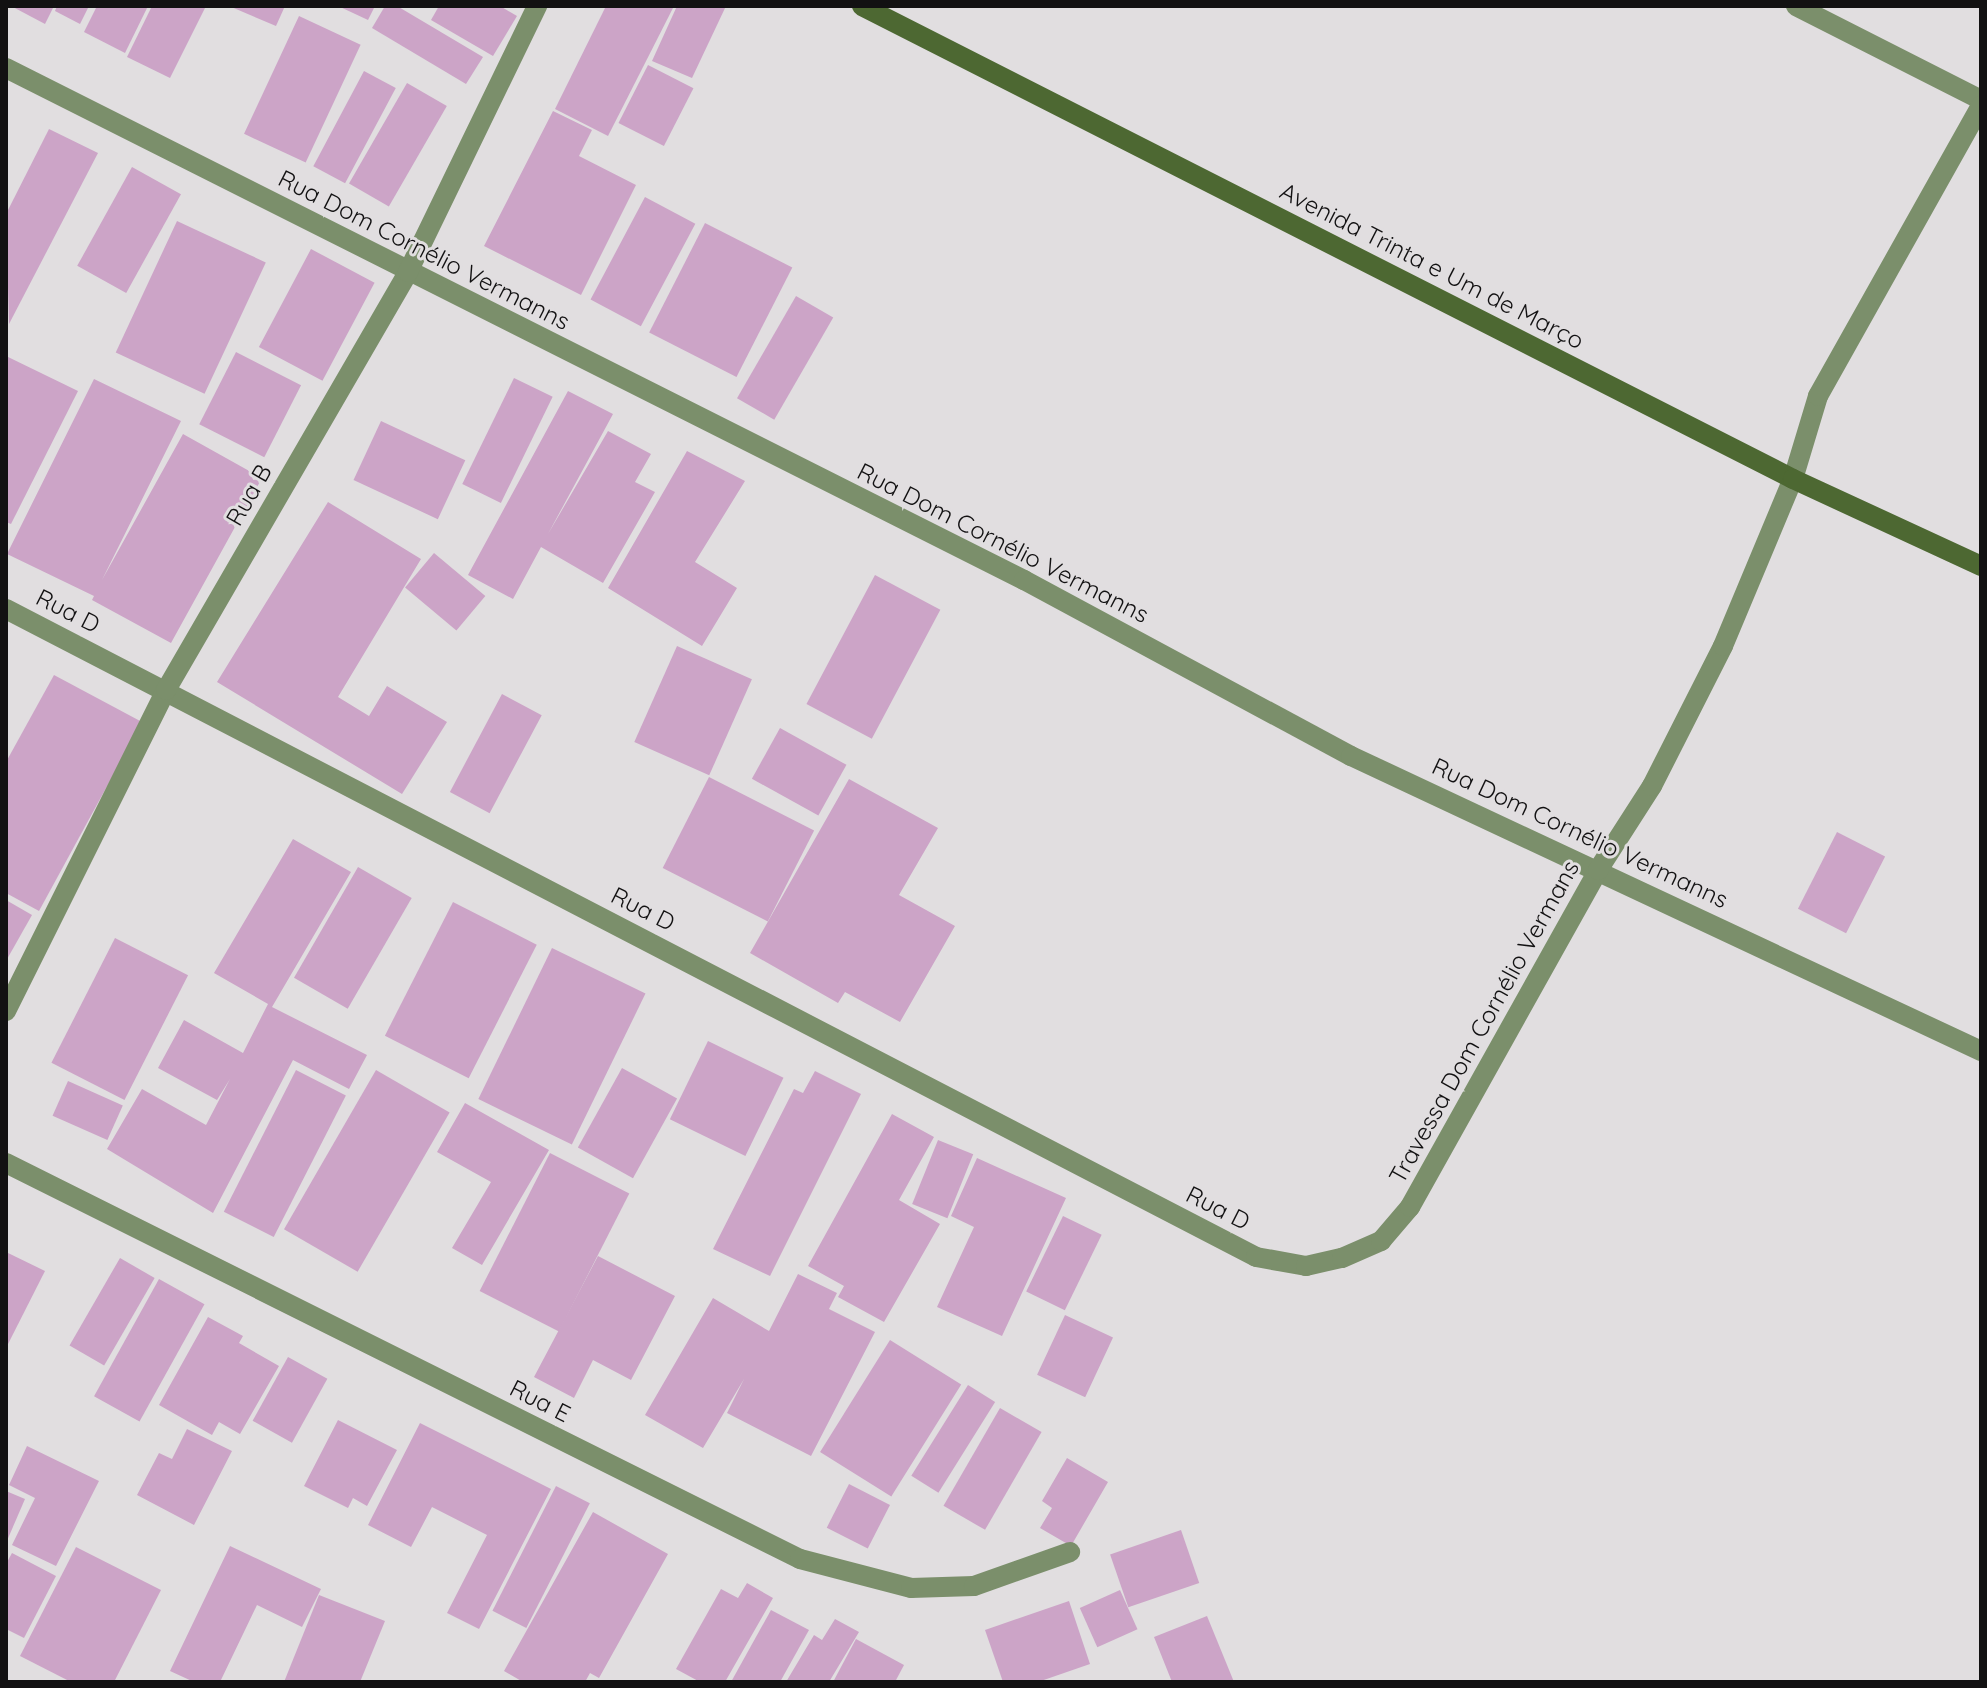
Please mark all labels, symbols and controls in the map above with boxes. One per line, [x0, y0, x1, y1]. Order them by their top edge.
street label: Rua Dom Cornélio Vermanns [273, 164, 575, 336]
street label: Avenida Trinta e Um de Março [1275, 177, 1589, 355]
street label: Rua Dom Cornélio Vermanns [852, 457, 1154, 629]
street label: Rua B [220, 459, 278, 531]
street label: Rua D [31, 583, 105, 639]
street label: Rua Dom Cornélio Vermanns [1427, 752, 1733, 914]
street label: Travessa Dom Cornélio Vermans [1383, 855, 1585, 1189]
street label: Rua D [606, 881, 680, 937]
street label: Rua D [1181, 1180, 1255, 1236]
street label: Rua E [505, 1374, 575, 1428]

